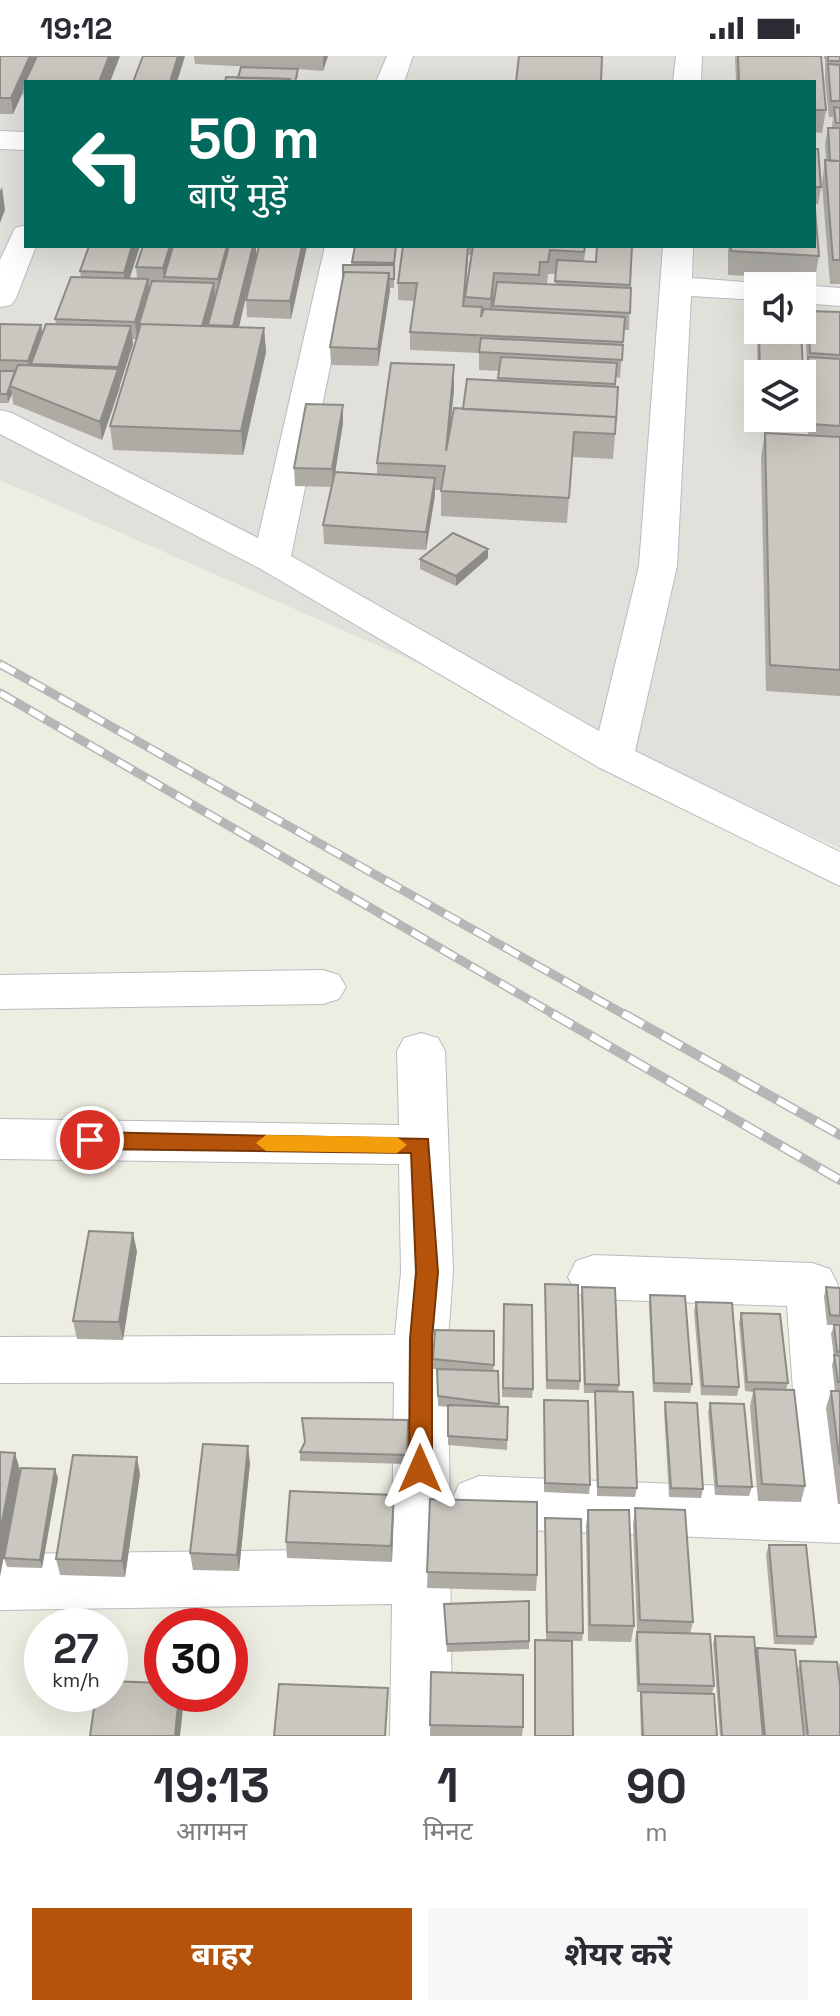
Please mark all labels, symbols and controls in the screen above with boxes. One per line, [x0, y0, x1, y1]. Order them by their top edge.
text: 19:12 [40, 9, 112, 48]
text: 50 m [188, 103, 320, 174]
icon: left [56, 112, 160, 216]
text: बाएँ मुड़ें [188, 173, 288, 219]
map controls [744, 272, 816, 432]
button: sound [744, 272, 816, 344]
button: layers [744, 360, 816, 432]
pin [56, 1106, 124, 1174]
icon: arrive [68, 1118, 112, 1162]
position arrow [378, 1427, 462, 1511]
speed limit sign: 30 [144, 1608, 248, 1712]
text: 27 [53, 1624, 99, 1675]
text: km/h [52, 1667, 100, 1693]
text: 19:13 [153, 1755, 270, 1816]
text: 1 [437, 1755, 459, 1816]
text: 90 [626, 1756, 687, 1817]
text: आगमन [176, 1814, 247, 1848]
text: मिनट [423, 1814, 473, 1848]
text: m [645, 1815, 668, 1849]
button: बाहर [32, 1908, 412, 2000]
button: शेयर करें [428, 1908, 808, 2000]

